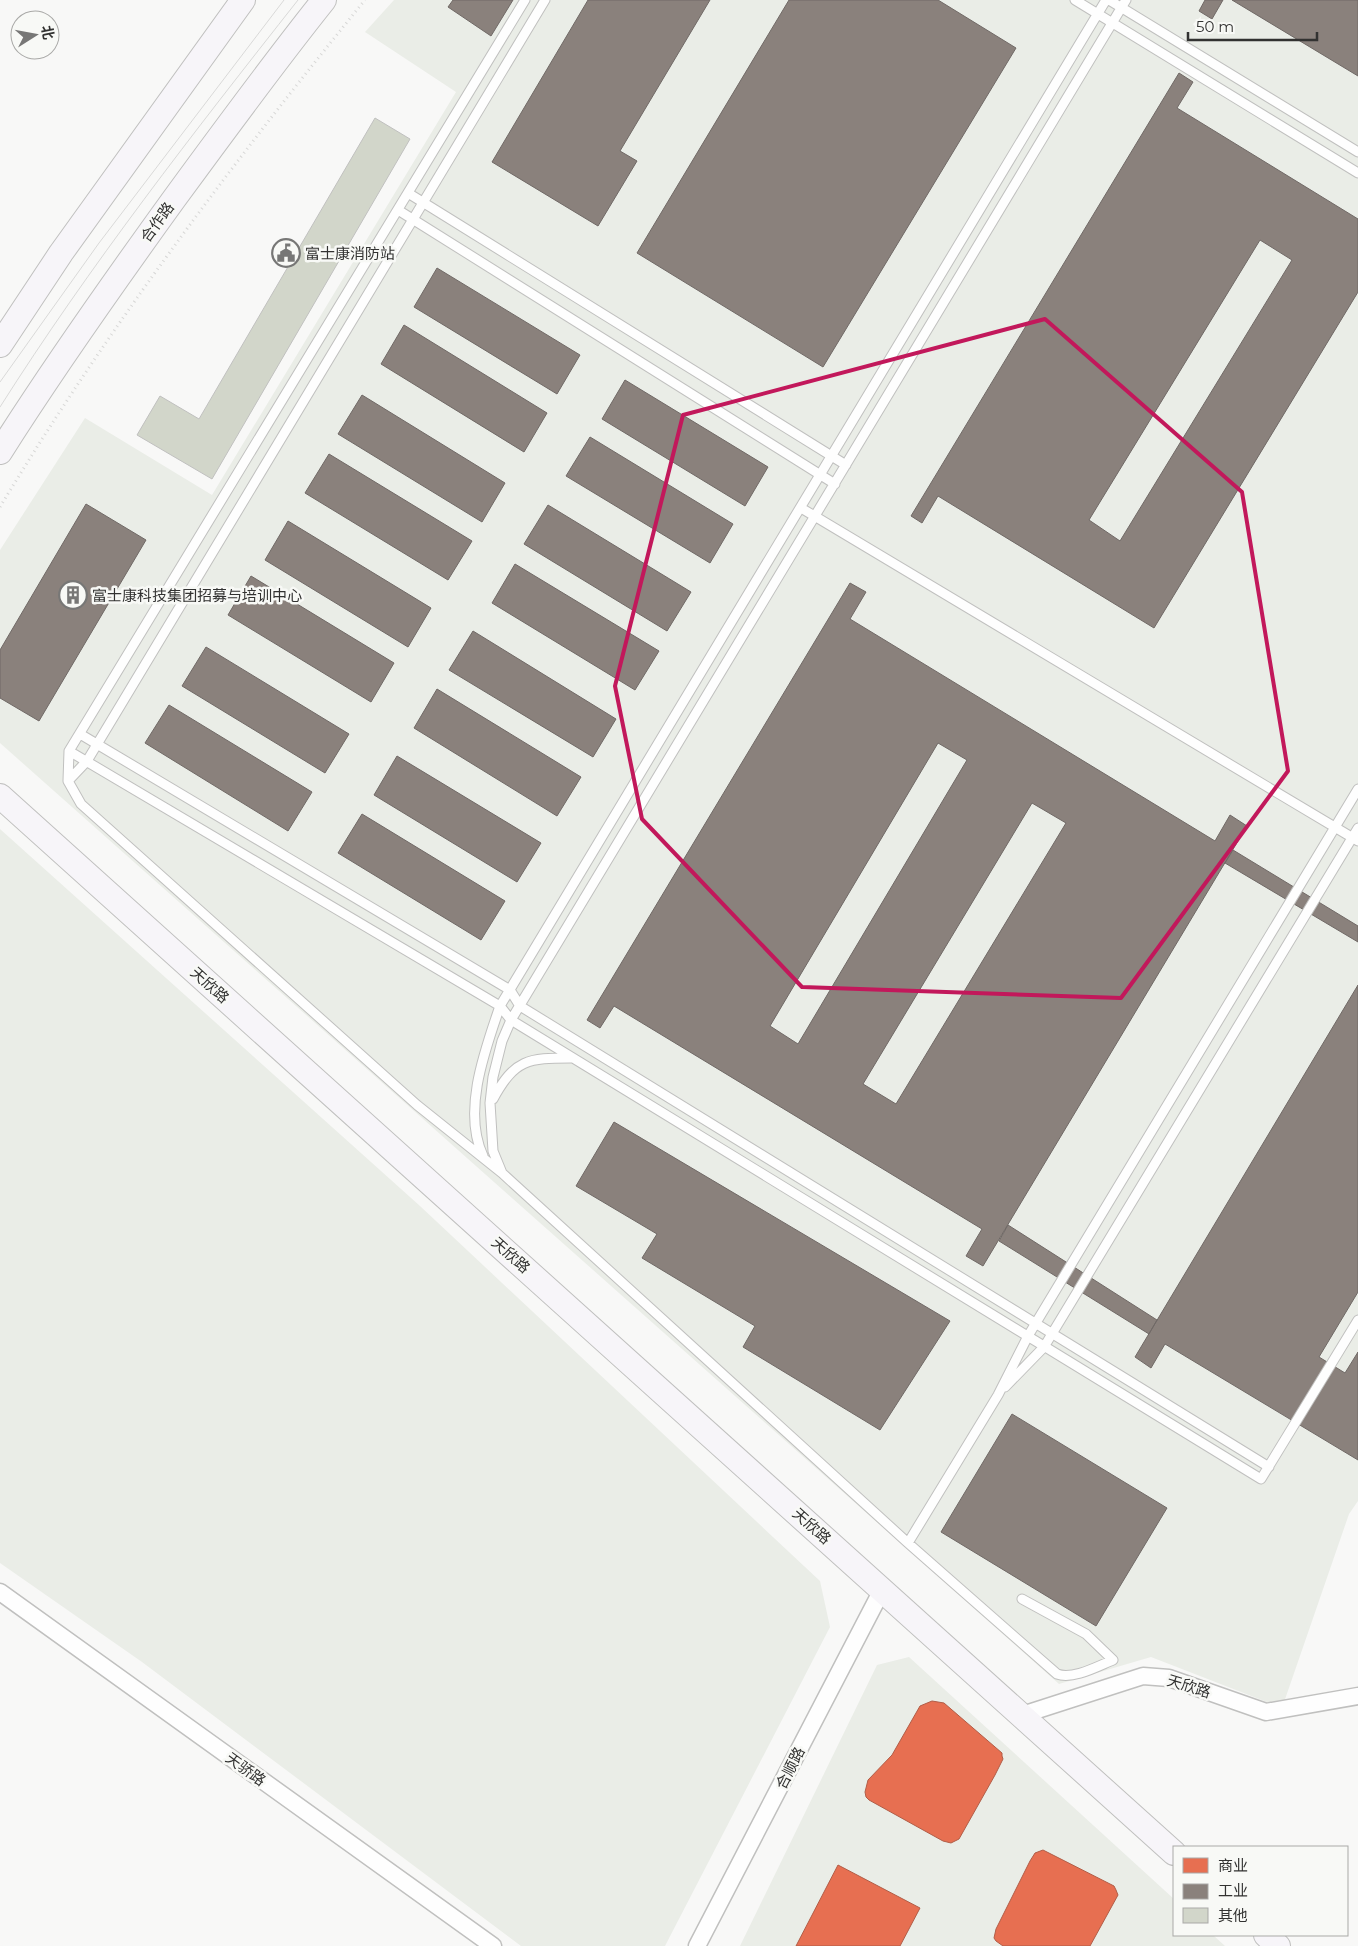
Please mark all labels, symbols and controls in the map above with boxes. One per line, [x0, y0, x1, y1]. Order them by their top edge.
north arrow [10, 10, 60, 60]
scale bar [1188, 10, 1317, 42]
text: 50 m [1196, 17, 1234, 36]
text: 北 [38, 24, 58, 41]
street label: 合作路 [136, 198, 178, 246]
public building icon: 富士康消防站 [271, 238, 301, 268]
place label: 富士康消防站 [305, 244, 395, 263]
building icon: 富士康科技集团招募与培训中心 [58, 580, 88, 610]
place label: 富士康科技集团招募与培训中心 [92, 586, 302, 605]
street label: 天欣路 [187, 963, 233, 1007]
street label: 天欣路 [488, 1233, 534, 1277]
street label: 天欣路 [789, 1504, 835, 1548]
street label: 天欣路 [1165, 1670, 1213, 1702]
street label: 合顺路 [771, 1744, 809, 1792]
street label: 天骄路 [222, 1748, 270, 1790]
legend [1173, 1846, 1348, 1936]
text: 商业 [1218, 1856, 1248, 1875]
text: 工业 [1218, 1881, 1248, 1900]
text: 其他 [1218, 1906, 1248, 1925]

